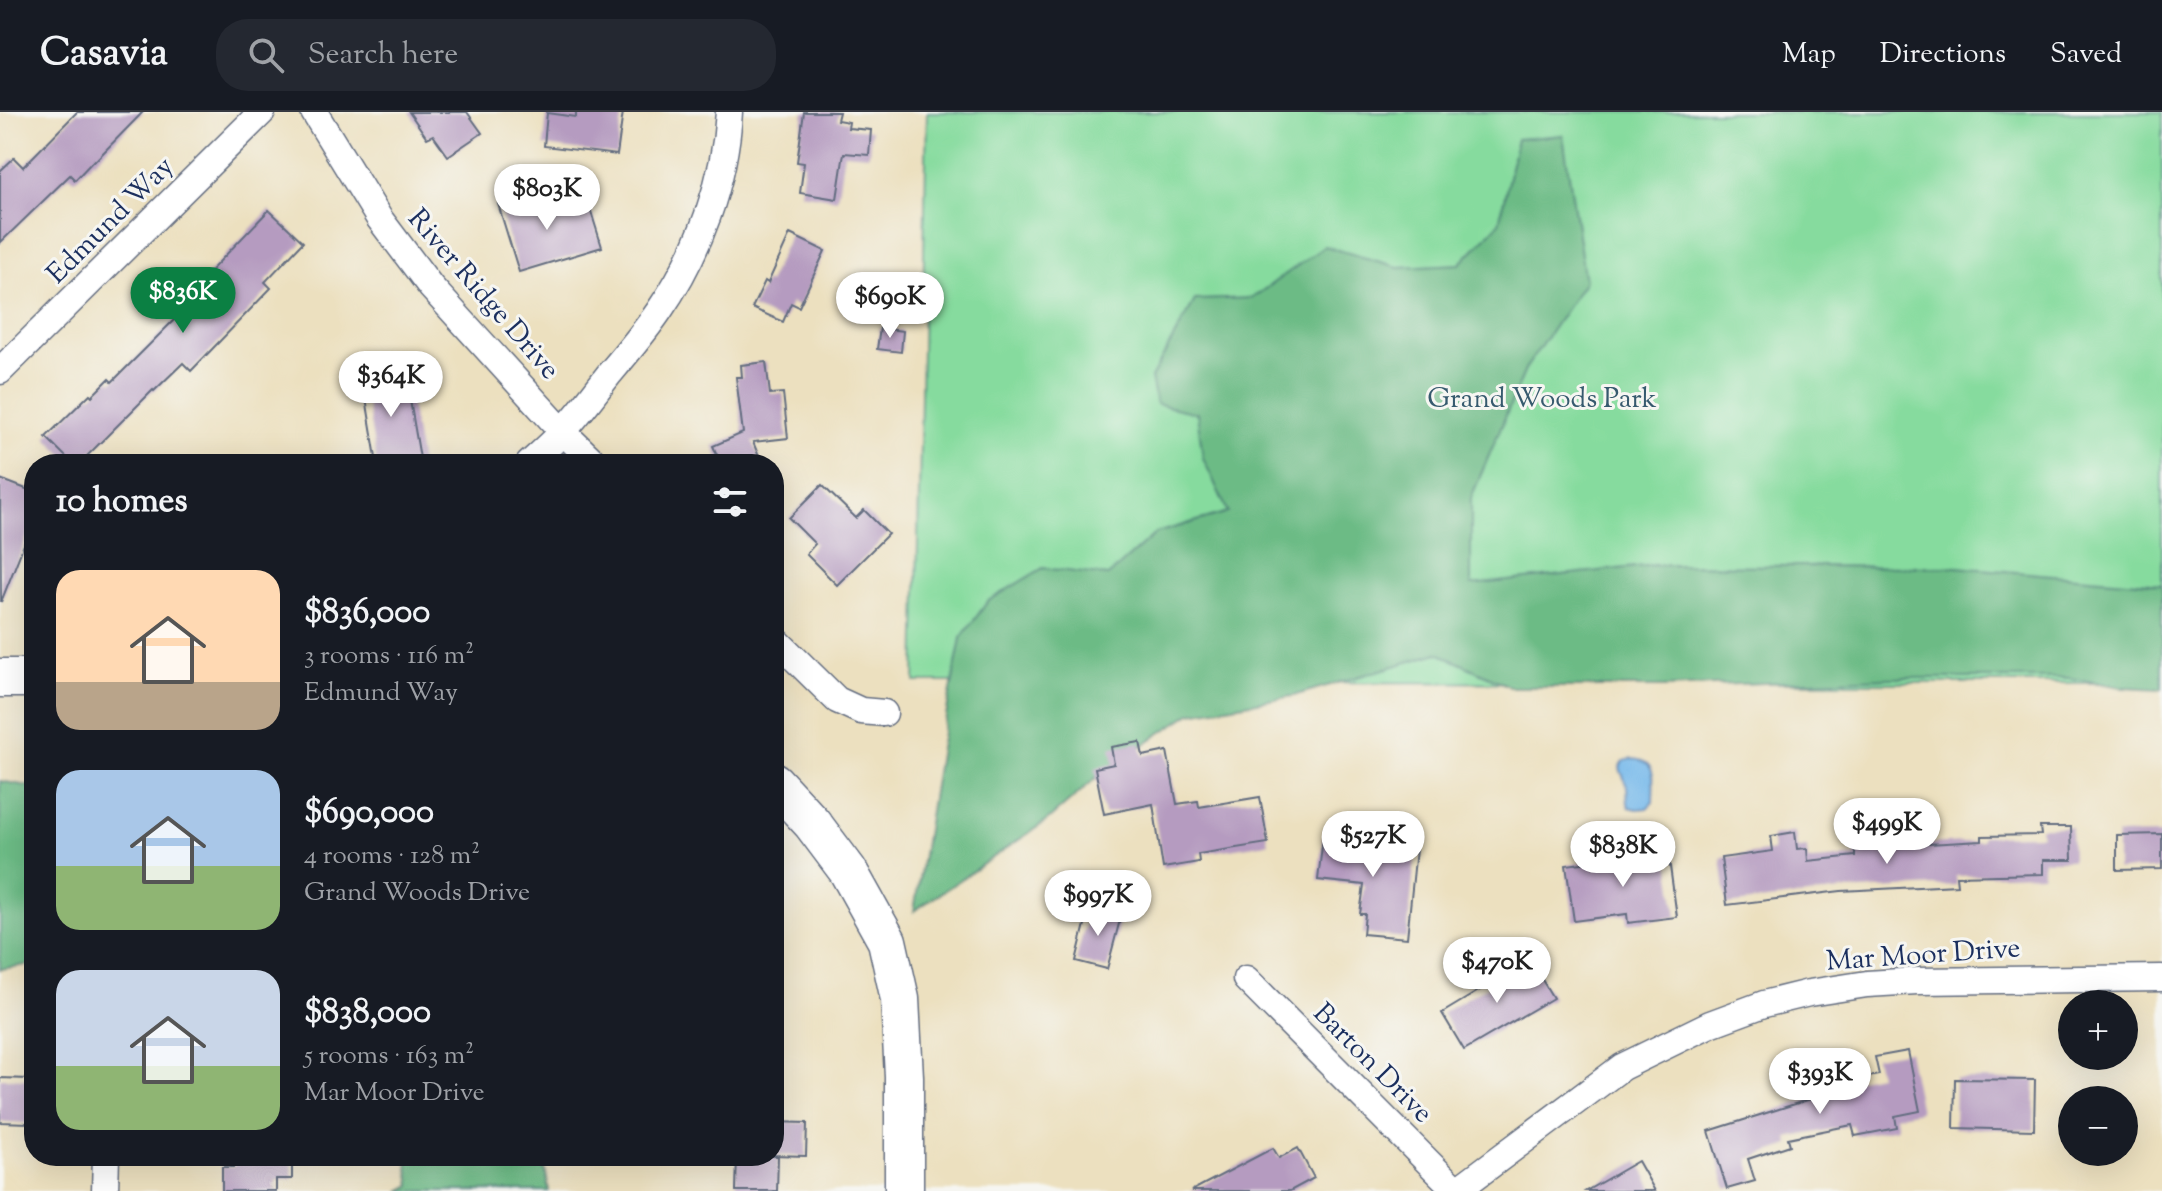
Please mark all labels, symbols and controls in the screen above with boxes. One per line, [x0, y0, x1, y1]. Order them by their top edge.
search box [216, 19, 776, 91]
text: Casavia [40, 28, 168, 82]
icon: search [244, 33, 288, 77]
text: Search here [308, 34, 458, 77]
text: Map [1782, 35, 1836, 75]
text: Directions [1880, 35, 2006, 75]
text: Saved [2050, 35, 2122, 75]
street label: Edmund Way [38, 148, 184, 294]
pin: $803K [491, 164, 603, 232]
text: $803K [512, 171, 582, 208]
street label: River Ridge Drive [397, 201, 568, 389]
pin: $836K [127, 267, 239, 335]
pin: $690K [834, 272, 946, 340]
text: $836K [149, 274, 217, 311]
text: $690K [854, 279, 926, 316]
pin: $364K [335, 351, 447, 419]
text: $364K [357, 358, 425, 395]
park label: Grand Woods Park [1427, 380, 1657, 420]
text: 10 homes [56, 478, 188, 527]
icon: filters [708, 480, 752, 524]
text: $836,000 [304, 589, 430, 638]
icon: home [120, 602, 216, 698]
text: 3 rooms · 116 m² [304, 638, 474, 675]
text: Edmund Way [304, 675, 458, 712]
text: $690,000 [304, 789, 434, 838]
pin: $499K [1831, 798, 1943, 866]
icon: home [120, 802, 216, 898]
text: $499K [1852, 805, 1922, 842]
pin: $527K [1317, 811, 1429, 879]
text: $527K [1340, 818, 1406, 855]
pin: $838K [1567, 821, 1679, 889]
text: $838K [1588, 828, 1658, 865]
text: 4 rooms · 128 m² [304, 838, 480, 875]
pin: $997K [1042, 870, 1154, 938]
text: Grand Woods Drive [304, 875, 530, 912]
text: $997K [1063, 877, 1133, 914]
street label: Mar Moor Drive [1825, 929, 2022, 983]
pin: $470K [1441, 937, 1553, 1005]
text: $470K [1461, 944, 1533, 981]
text: $838,000 [304, 989, 431, 1038]
map controls [2058, 990, 2138, 1166]
button: + [2058, 990, 2138, 1070]
street label: Barton Drive [1303, 995, 1441, 1133]
icon: home [120, 1002, 216, 1098]
text: 5 rooms · 163 m² [304, 1038, 474, 1075]
pin: $393K [1764, 1048, 1876, 1116]
text: $393K [1787, 1055, 1853, 1092]
text: Mar Moor Drive [304, 1075, 485, 1112]
button: − [2058, 1086, 2138, 1166]

